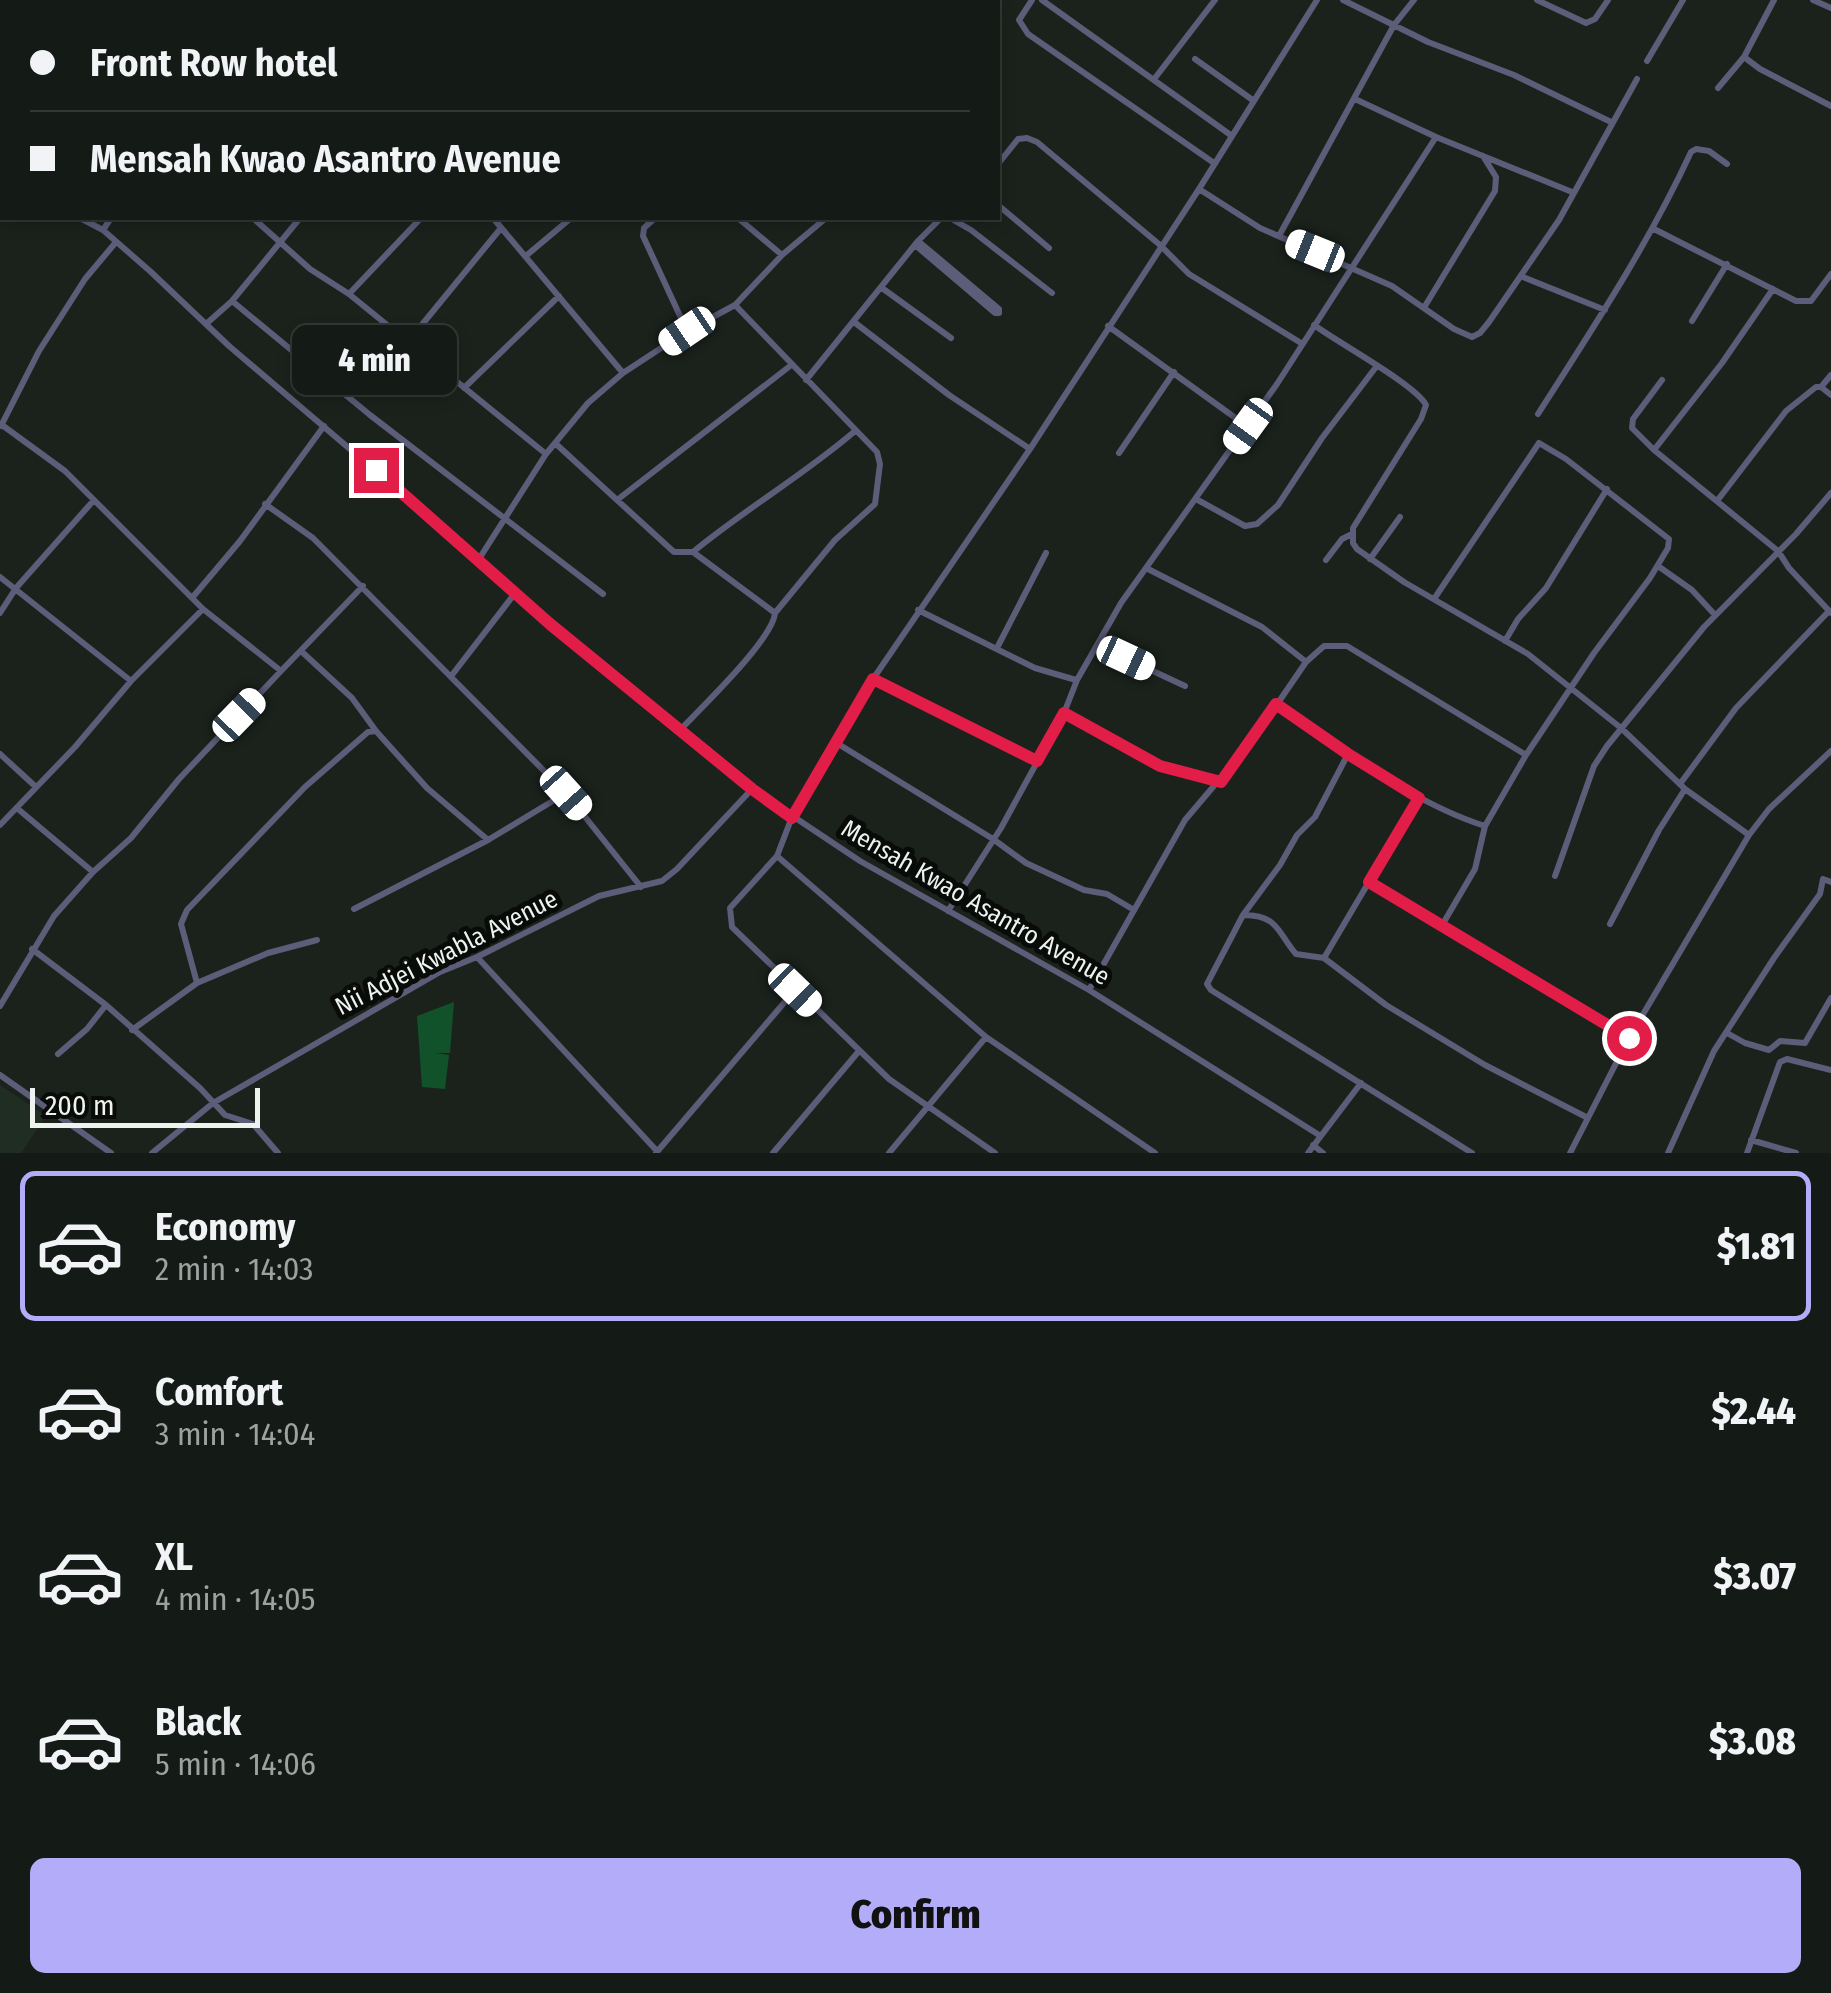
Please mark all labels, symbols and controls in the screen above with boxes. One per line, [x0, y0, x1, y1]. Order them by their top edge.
text: Front Row hotel [90, 40, 337, 86]
text: Mensah Kwao Asantro Avenue [90, 136, 561, 182]
car [1282, 226, 1348, 276]
car [654, 302, 720, 360]
callout: 4 min [294, 325, 458, 395]
text: 4 min [338, 341, 411, 379]
car [1218, 393, 1278, 459]
route end [354, 448, 399, 493]
car [1092, 632, 1160, 684]
car [207, 683, 271, 747]
car [535, 761, 597, 825]
street label: Mensah Kwao Asantro Avenue [836, 814, 1115, 992]
street label: Nii Adjei Kwabla Avenue [330, 884, 563, 1022]
car [763, 958, 827, 1022]
route start [1607, 1016, 1652, 1061]
scale bar [30, 1083, 260, 1128]
text: 200 m [45, 1089, 115, 1122]
icon: car [35, 1201, 125, 1291]
text: Economy [155, 1204, 295, 1250]
text: $1.81 [1717, 1223, 1796, 1269]
text: 2 min · 14:03 [155, 1250, 314, 1288]
icon: car [35, 1366, 125, 1456]
text: Comfort [155, 1369, 283, 1415]
text: $2.44 [1711, 1388, 1796, 1434]
text: 3 min · 14:04 [155, 1415, 315, 1453]
icon: car [35, 1531, 125, 1621]
text: XL [155, 1534, 193, 1580]
text: $3.07 [1714, 1553, 1796, 1599]
text: 4 min · 14:05 [155, 1580, 315, 1618]
icon: car [35, 1696, 125, 1786]
text: Black [155, 1699, 241, 1745]
text: $3.08 [1709, 1718, 1796, 1764]
text: 5 min · 14:06 [155, 1745, 316, 1783]
button: Confirm [30, 1858, 1801, 1973]

